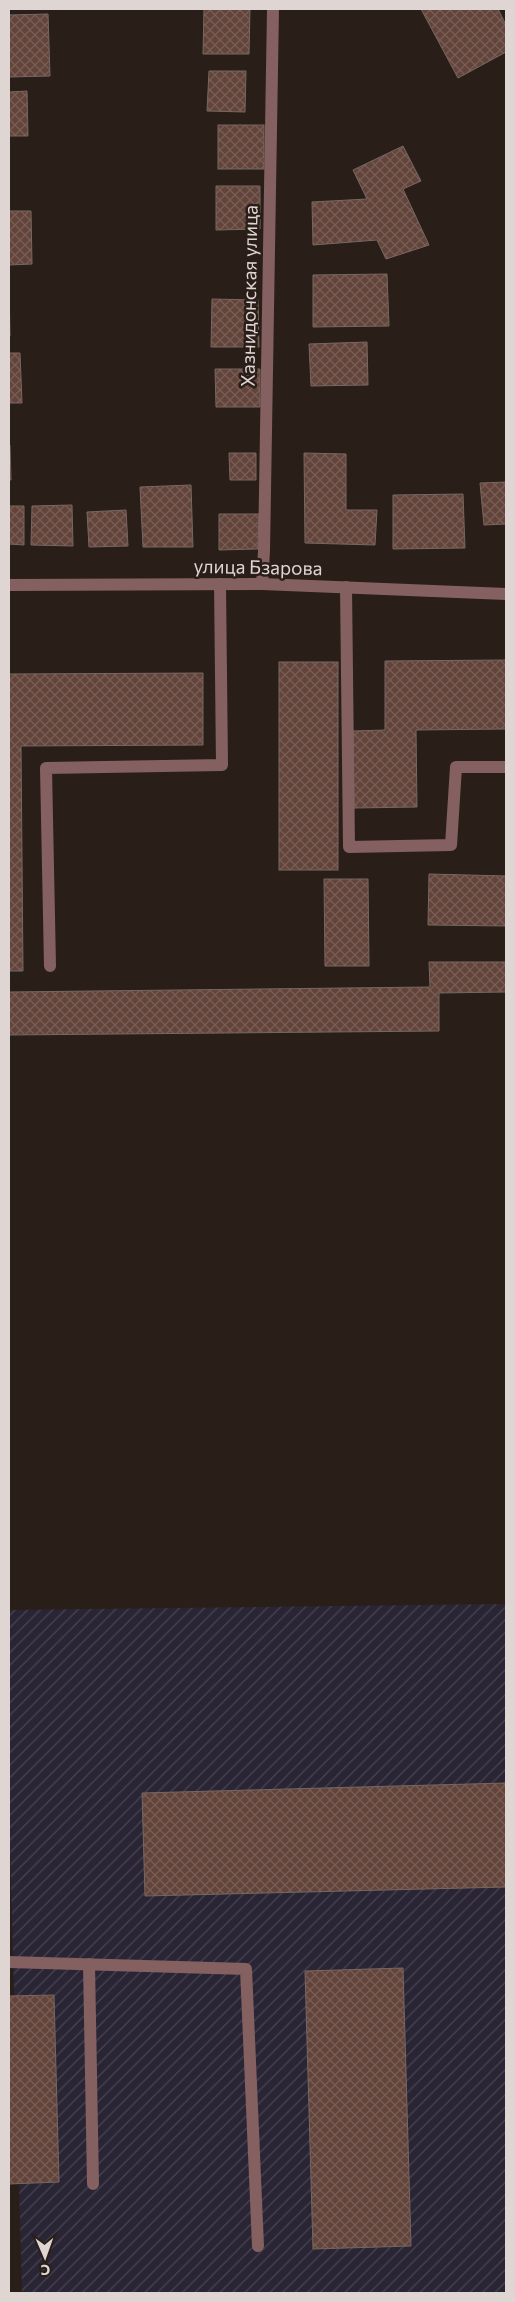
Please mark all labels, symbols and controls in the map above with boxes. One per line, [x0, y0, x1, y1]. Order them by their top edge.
street label: Хазнидонская улица [235, 205, 262, 387]
street label: улица Бзарова [193, 554, 323, 579]
north arrow [20, 2232, 70, 2282]
text: С [40, 2262, 51, 2279]

